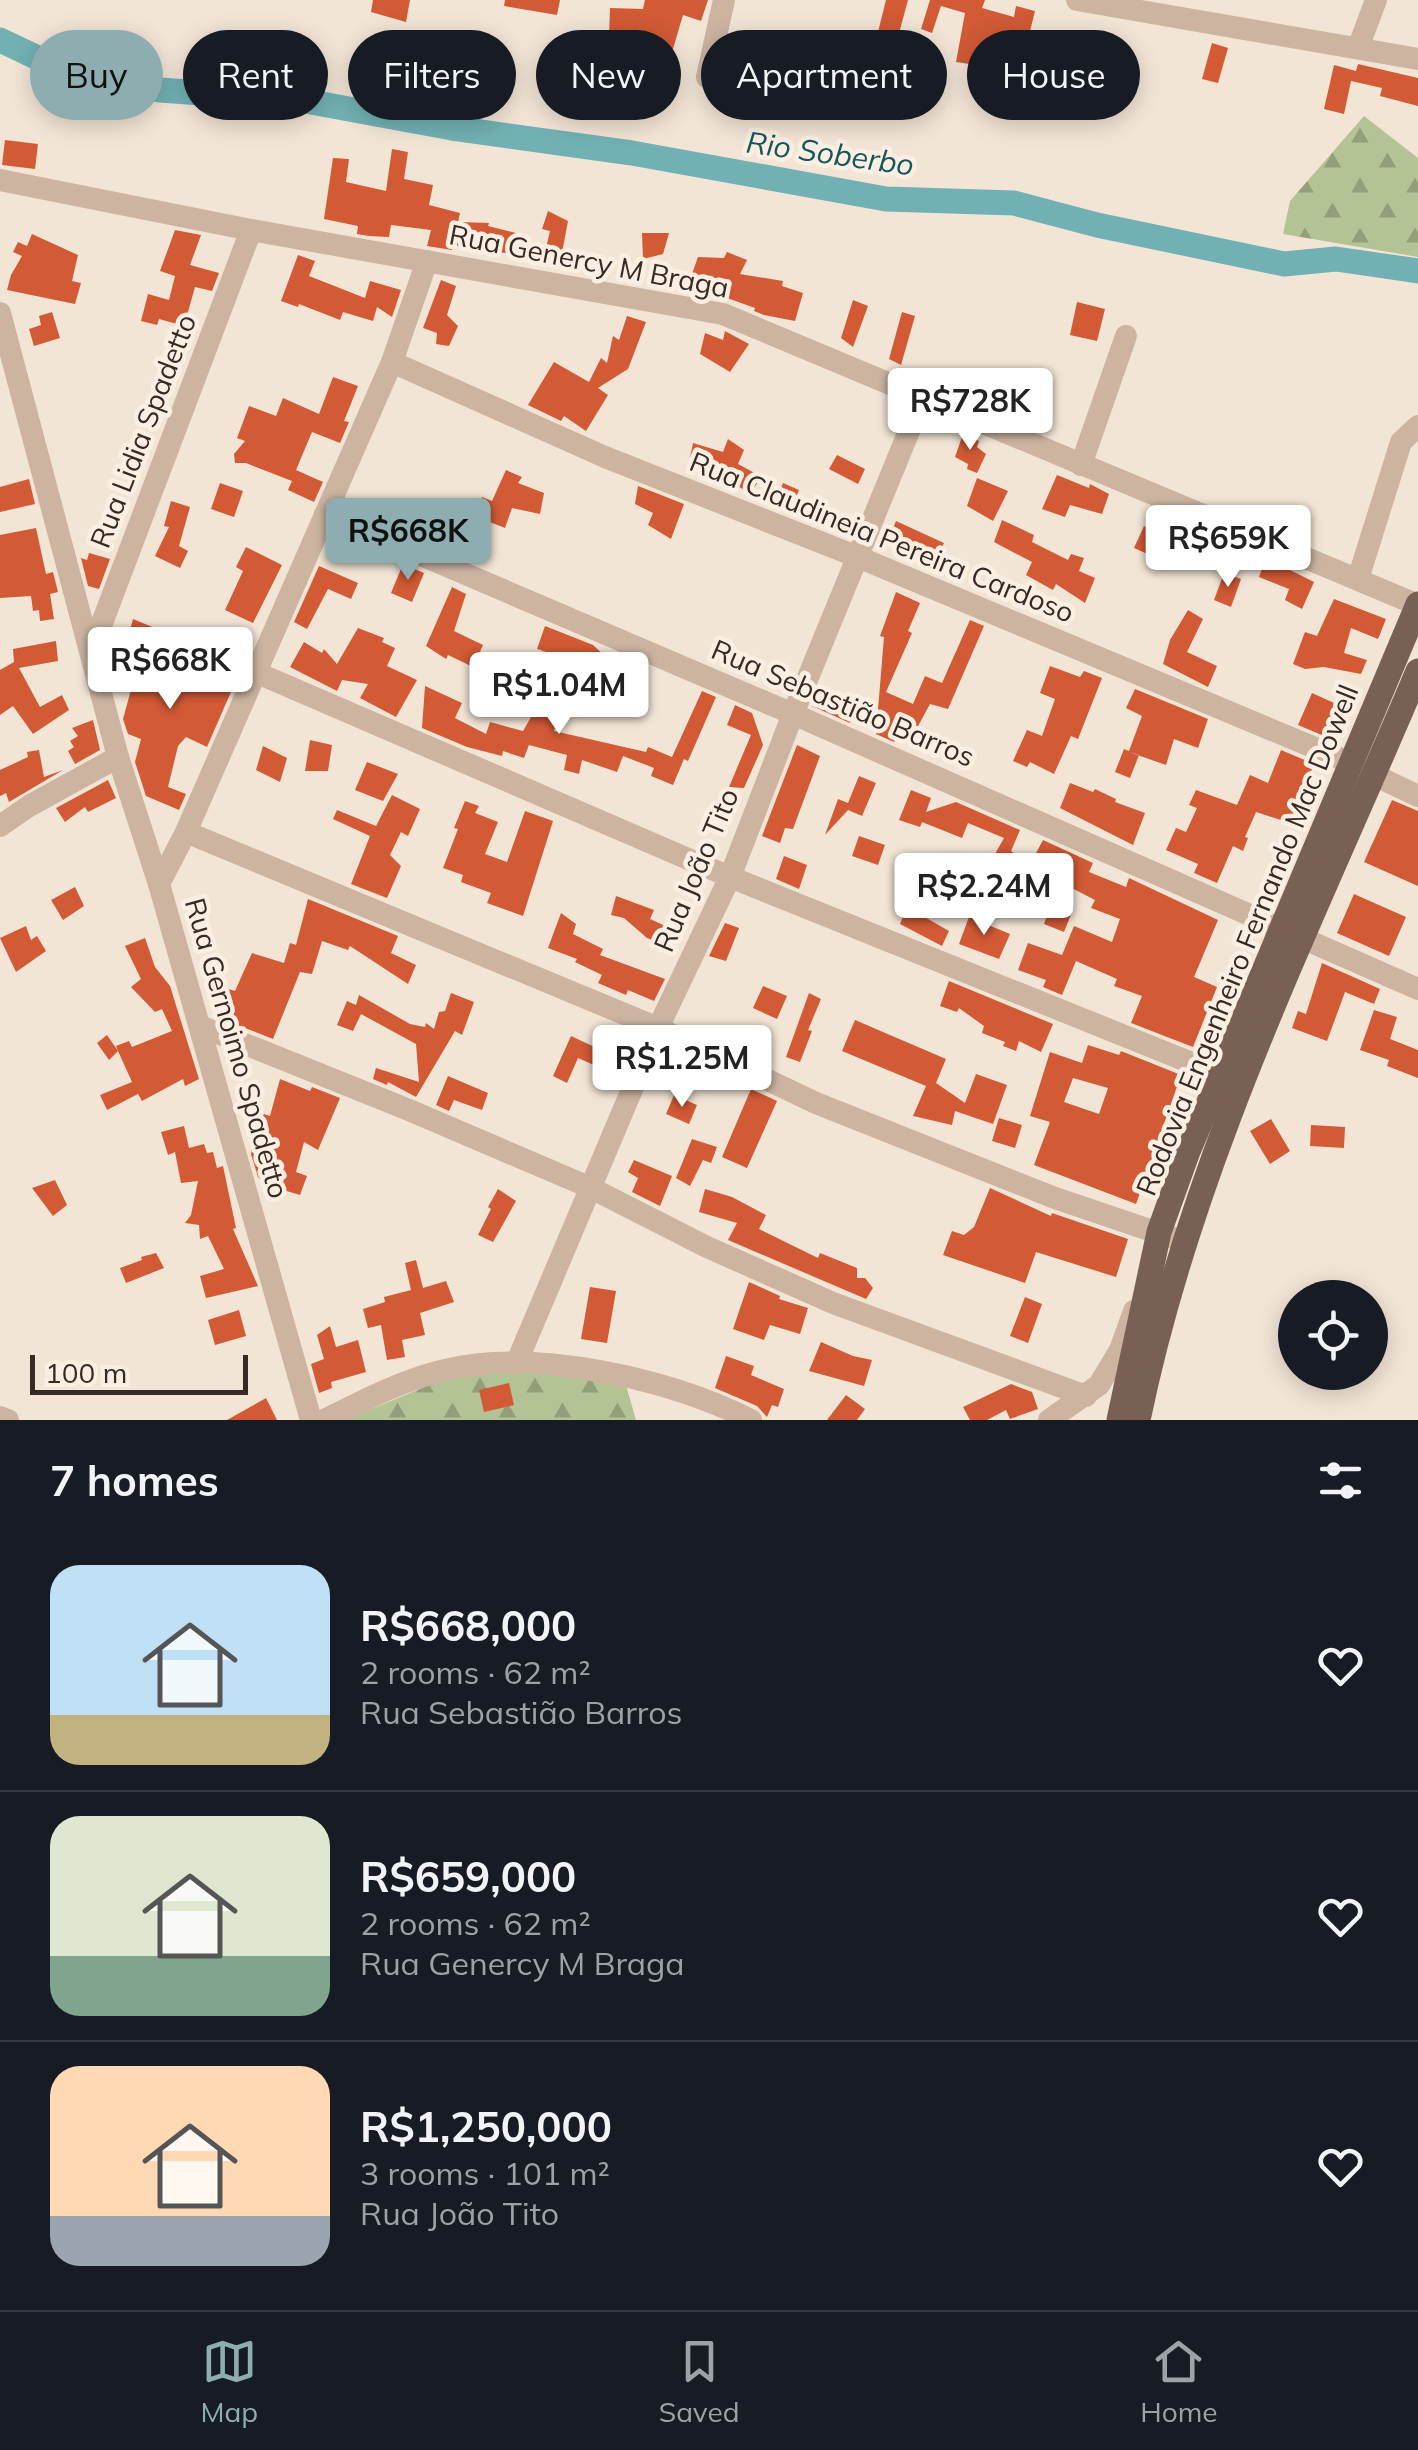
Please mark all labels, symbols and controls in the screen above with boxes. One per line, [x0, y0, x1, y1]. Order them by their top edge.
chip: Buy [30, 30, 163, 120]
chip: Rent [183, 30, 328, 120]
chip: Filters [348, 30, 516, 120]
chip: New [536, 30, 681, 120]
chip: Apartment [701, 30, 947, 120]
chip: House [967, 30, 1140, 120]
water label: Rio Soberbo [744, 122, 916, 184]
street label: Rua Genercy M Braga [446, 216, 732, 305]
street label: Rua Lidia Spadetto [82, 309, 203, 553]
pin: R$728K [889, 368, 1051, 453]
text: R$728K [910, 380, 1030, 420]
street label: Rua Claudineia Pereira Cardoso [685, 443, 1079, 630]
pin: R$668K [327, 498, 489, 583]
pin: R$659K [1147, 505, 1309, 590]
text: R$668K [348, 510, 468, 550]
text: R$659K [1168, 517, 1288, 557]
pin: R$668K [89, 627, 251, 712]
street label: Rua Sebastião Barros [707, 631, 980, 774]
text: R$668K [110, 639, 230, 679]
pin: R$1.04M [467, 652, 651, 737]
text: R$1.04M [491, 664, 627, 704]
street label: Rodovia Engenheiro Fernando Mac Dowell [1128, 679, 1365, 1200]
street label: Rua João Tito [645, 783, 746, 957]
pin: R$2.24M [892, 853, 1076, 938]
text: R$2.24M [916, 865, 1052, 905]
street label: Rua Gernoimo Spadetto [178, 894, 297, 1202]
pin: R$1.25M [590, 1025, 774, 1110]
text: R$1.25M [614, 1037, 750, 1077]
map controls [1278, 1280, 1388, 1390]
button: locate [1278, 1280, 1388, 1390]
scale bar [30, 1350, 248, 1394]
text: 100 m [45, 1355, 127, 1390]
icon: filters [1313, 1453, 1368, 1508]
text: 7 homes [50, 1454, 219, 1507]
text: R$668,000 [360, 1599, 576, 1652]
icon: home [130, 1605, 250, 1725]
icon: heart [1313, 1638, 1368, 1693]
text: 2 rooms · 62 m² [360, 1652, 591, 1692]
text: Rua Sebastião Barros [360, 1692, 682, 1732]
text: R$659,000 [360, 1850, 576, 1903]
icon: home [130, 1856, 250, 1976]
icon: heart [1313, 1889, 1368, 1944]
text: 2 rooms · 62 m² [360, 1903, 591, 1943]
text: Rua Genercy M Braga [360, 1943, 685, 1983]
text: R$1,250,000 [360, 2100, 612, 2153]
icon: home [130, 2106, 250, 2226]
icon: heart [1313, 2139, 1368, 2194]
text: 3 rooms · 101 m² [360, 2153, 610, 2193]
text: Rua João Tito [360, 2193, 559, 2233]
tab: Map [200, 2334, 258, 2429]
tab: Saved [659, 2334, 740, 2429]
tab: Home [1140, 2334, 1218, 2429]

